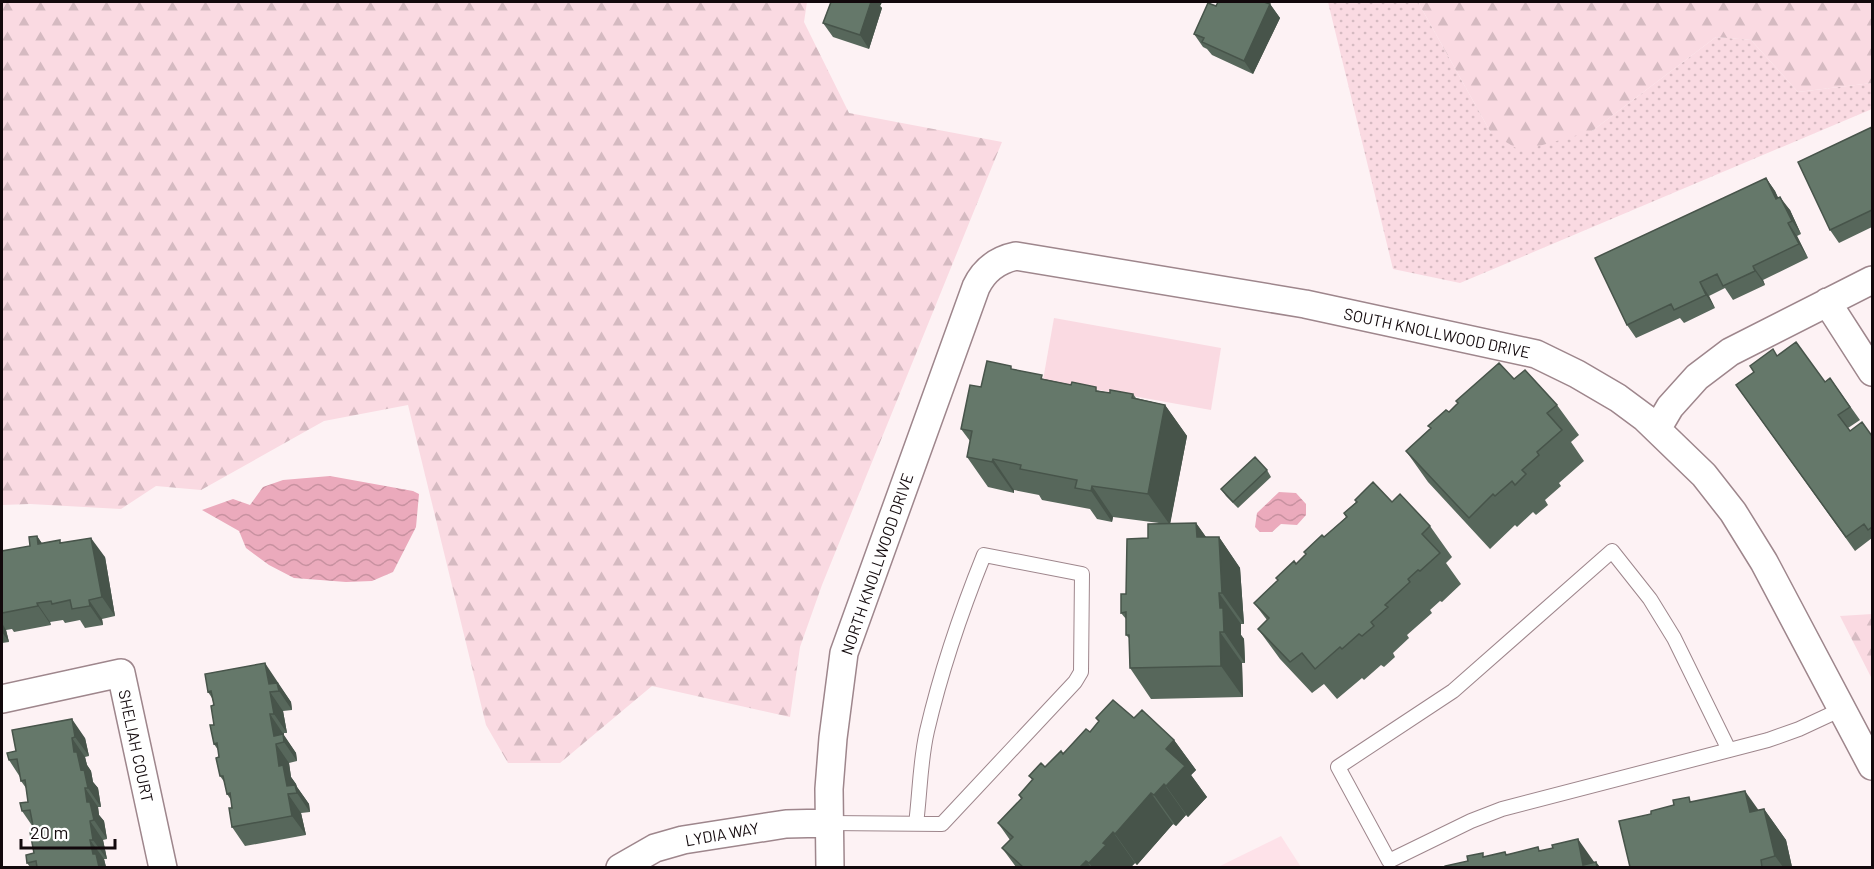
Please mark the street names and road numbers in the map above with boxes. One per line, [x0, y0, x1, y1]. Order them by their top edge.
street label: SOUTH KNOLLWOOD DRIVE [1342, 303, 1532, 362]
street label: NORTH KNOLLWOOD DRIVE [836, 470, 917, 657]
street label: SHELIAH COURT [115, 688, 158, 804]
street label: LYDIA WAY [683, 818, 760, 849]

